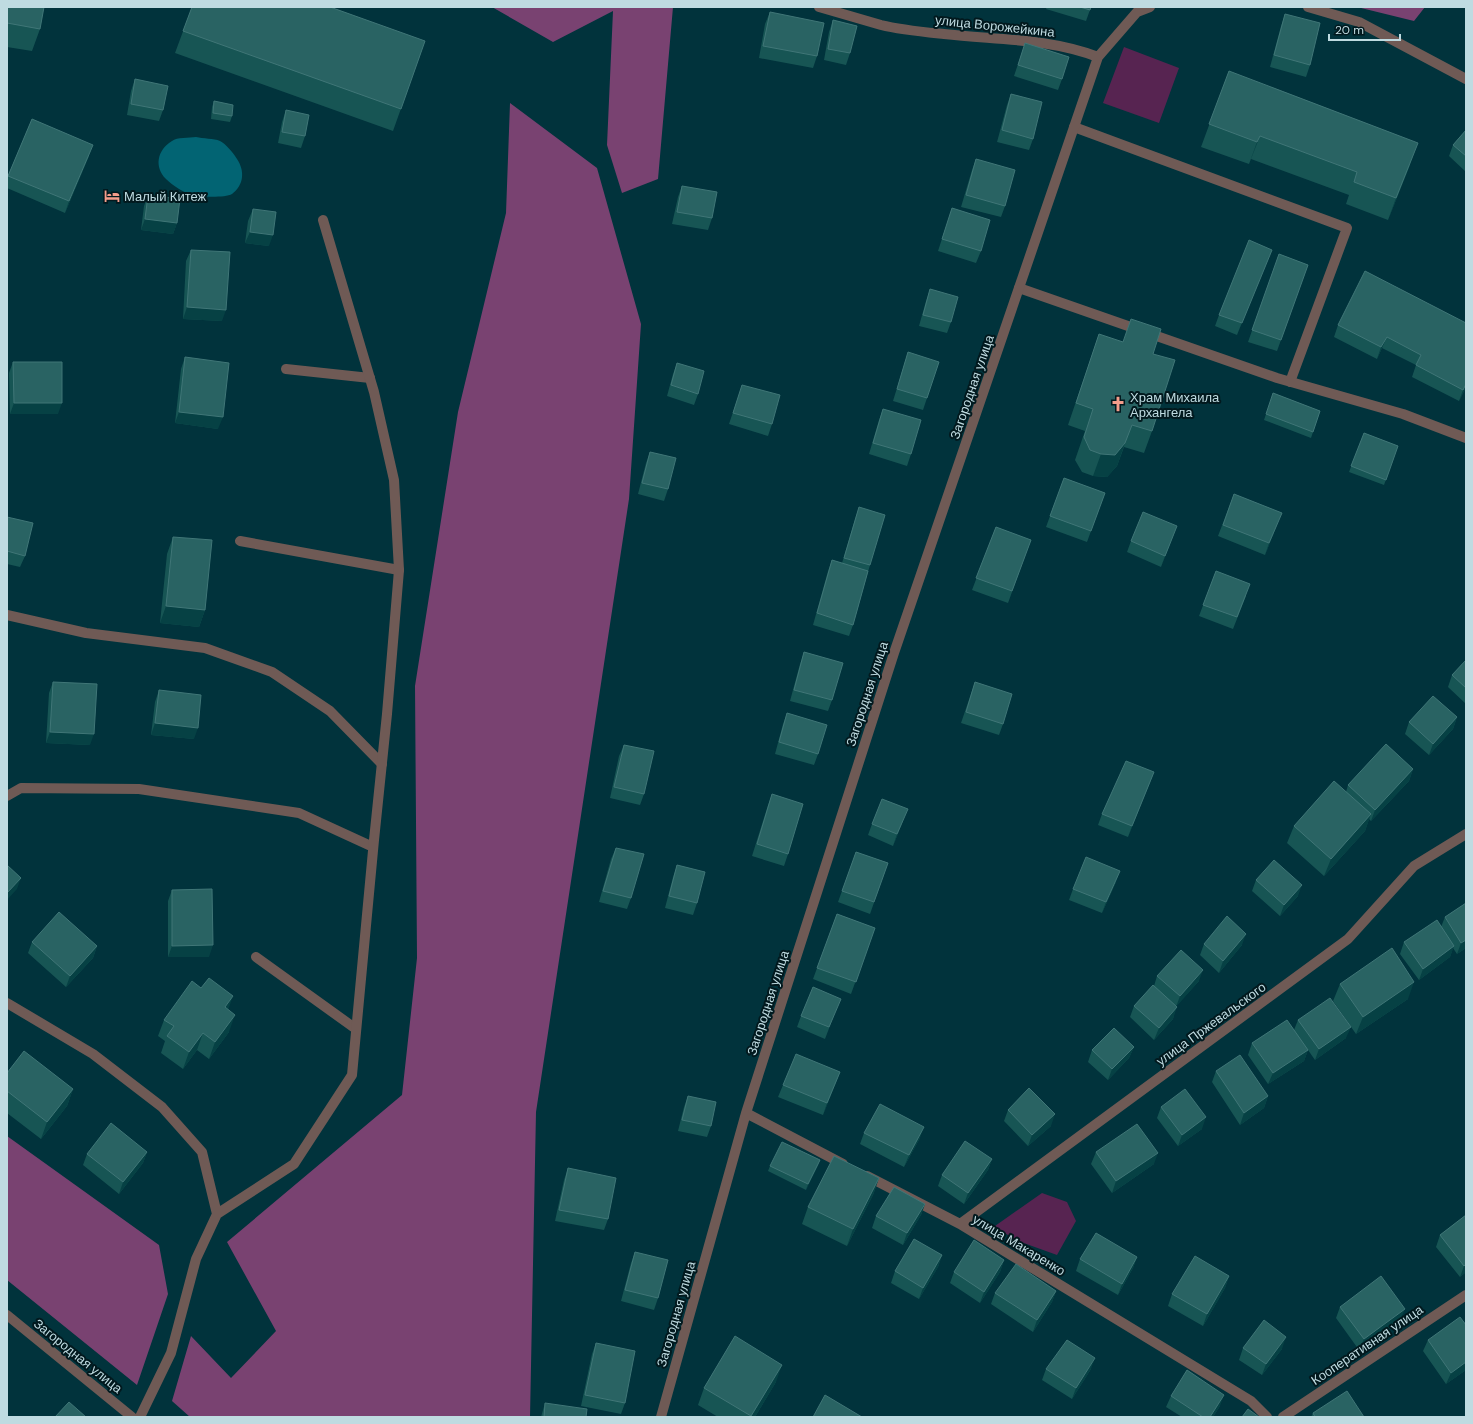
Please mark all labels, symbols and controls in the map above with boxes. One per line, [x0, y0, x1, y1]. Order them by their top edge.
street label: улица Ворожейкина [934, 11, 1056, 41]
scale bar [1329, 16, 1400, 42]
text: 20 m [1335, 22, 1364, 38]
hotel icon: Малый Китеж [103, 187, 121, 205]
place label: Малый Китеж [124, 188, 207, 205]
street label: Загородная улица [946, 332, 998, 441]
place label: Храм Михаила Архангела [1130, 389, 1220, 421]
church icon: Храм Михаила Архангела [1109, 395, 1127, 413]
street label: Загородная улица [842, 639, 892, 749]
street label: Загородная улица [743, 948, 793, 1058]
street label: улица Пржевальского [1153, 979, 1269, 1069]
street label: улица Макаренко [969, 1211, 1069, 1279]
street label: Загородная улица [653, 1258, 699, 1369]
street label: Кооперативная улица [1308, 1301, 1427, 1389]
street label: Загородная улица [30, 1315, 126, 1397]

